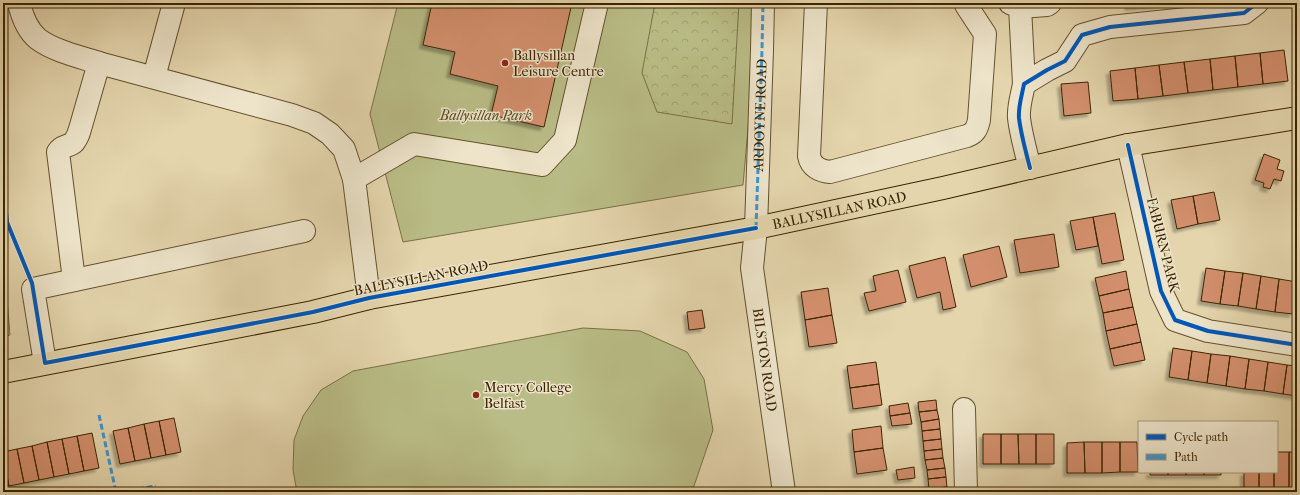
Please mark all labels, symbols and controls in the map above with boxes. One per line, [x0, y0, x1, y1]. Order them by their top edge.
place label: Ballysillan Leisure Centre [513, 47, 604, 80]
marker: Ballysillan Leisure Centre [500, 58, 510, 68]
street label: ARDOYNE ROAD [749, 58, 770, 173]
park label: Ballysillan Park [439, 107, 532, 124]
street label: BALLYSILLAN ROAD [771, 187, 908, 233]
street label: FABURN PARK [1143, 196, 1183, 295]
street label: BALLYSILLAN ROAD [352, 257, 490, 299]
street label: BILSTON ROAD [749, 307, 781, 413]
place label: Mercy College Belfast [484, 379, 572, 412]
marker: Mercy College Belfast [471, 390, 481, 400]
legend [1138, 421, 1278, 473]
text: Cycle path [1174, 430, 1229, 444]
text: Path [1174, 450, 1198, 464]

